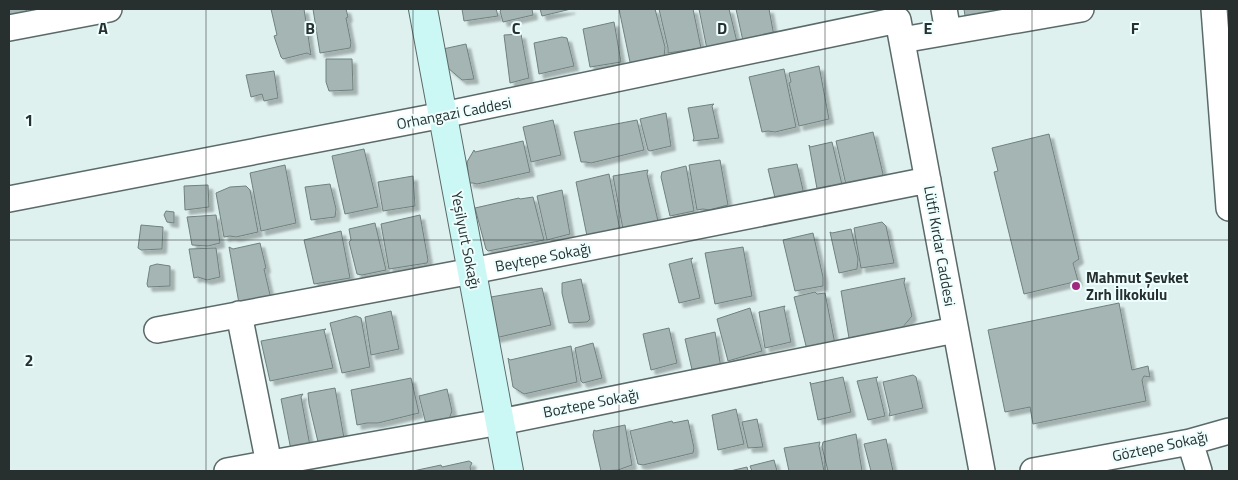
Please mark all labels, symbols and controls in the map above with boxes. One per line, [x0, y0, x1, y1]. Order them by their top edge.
text: A [98, 16, 108, 40]
text: B [305, 16, 315, 40]
text: C [512, 16, 521, 40]
text: D [717, 16, 727, 40]
text: E [924, 16, 933, 40]
text: F [1131, 16, 1140, 40]
street label: Orhangazi Caddesi [395, 91, 513, 135]
text: 1 [25, 108, 33, 132]
street label: Lütfi Kırdar Caddesi [918, 184, 962, 308]
street label: Yeşilyurt Sokağı [445, 189, 487, 291]
street label: Beytepe Sokağı [493, 236, 593, 278]
place label: Mahmut Şevket Zırh İlkokulu [1086, 266, 1189, 306]
marker: Mahmut Şevket Zırh İlkokulu [1070, 280, 1082, 292]
text: 2 [25, 348, 33, 372]
street label: Boztepe Sokağı [541, 382, 641, 424]
street label: Göztepe Sokağı [1110, 425, 1210, 467]

